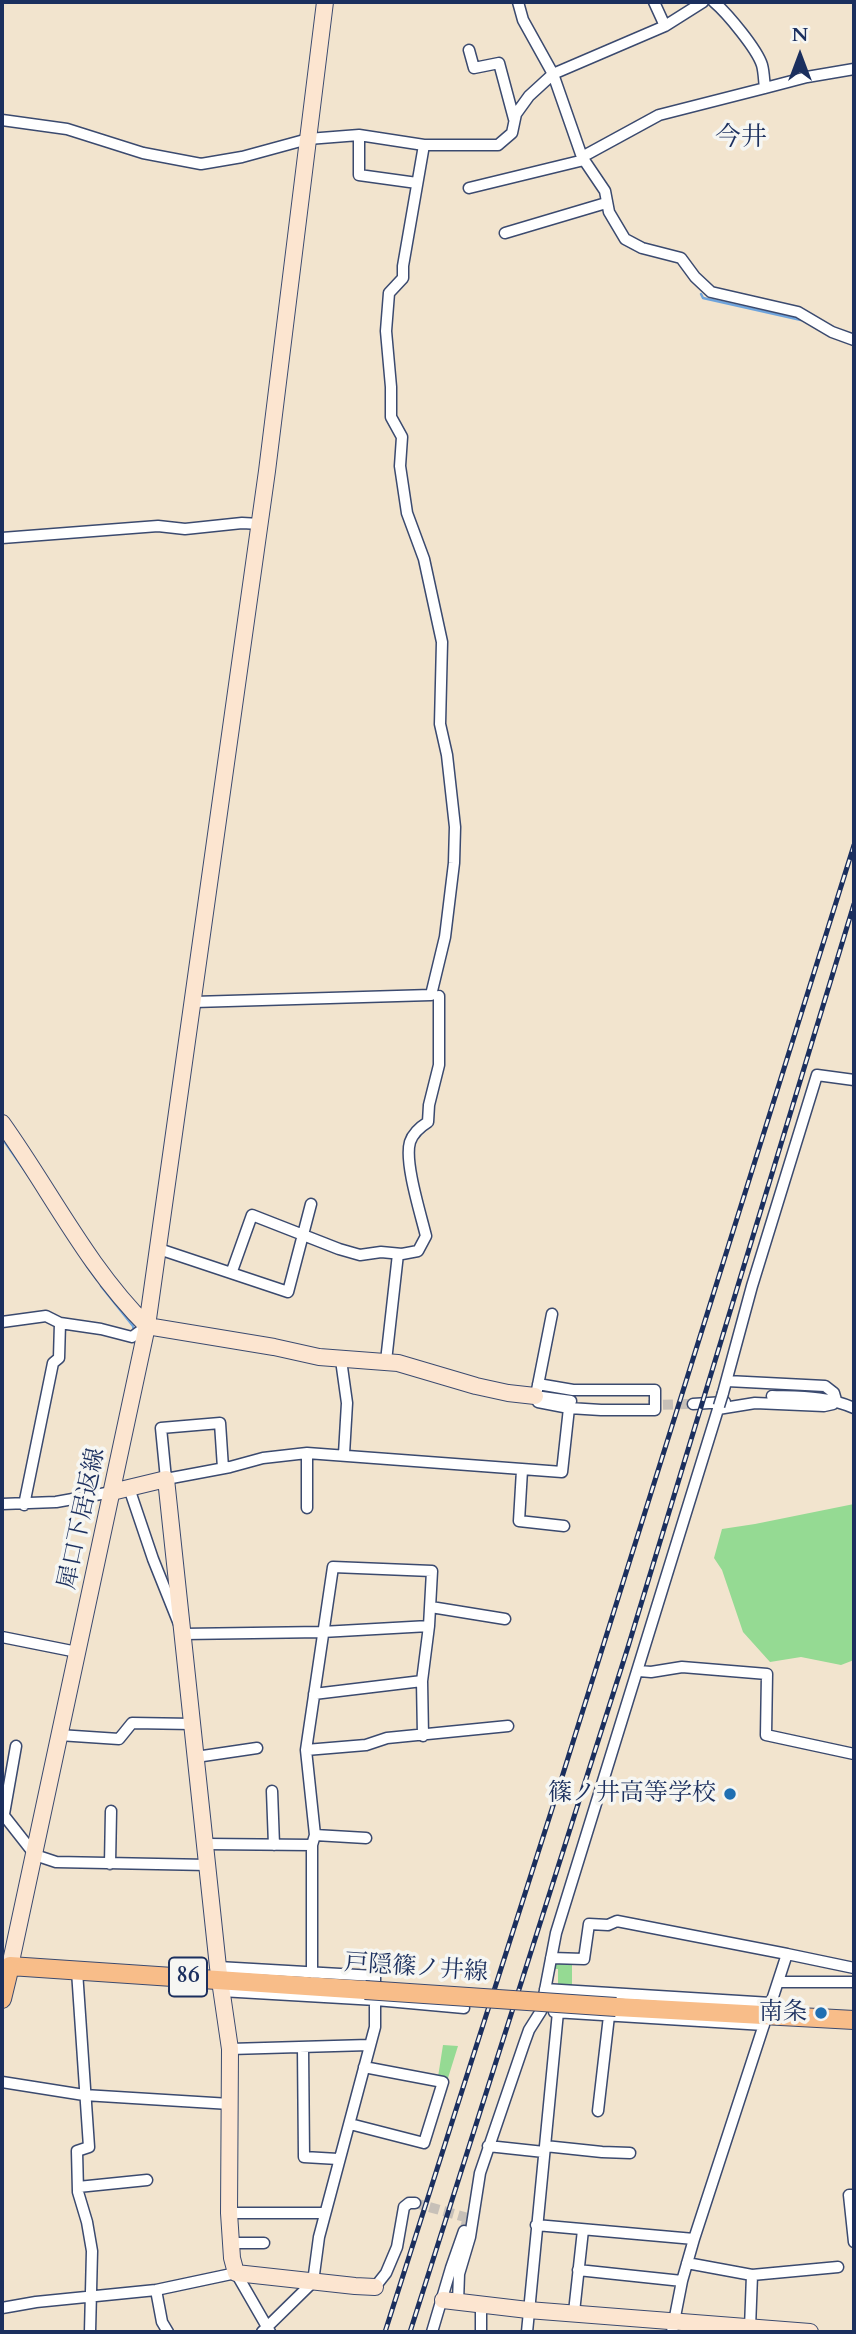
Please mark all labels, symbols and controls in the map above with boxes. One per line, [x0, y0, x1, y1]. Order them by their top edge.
north arrow [765, 21, 835, 91]
text: N [792, 22, 808, 48]
district label: 今井 [715, 123, 767, 155]
street label: 犀口下居返線 [54, 1446, 112, 1592]
place label: 篠ノ井高等学校 [548, 1780, 716, 1808]
marker: 篠ノ井高等学校 [722, 1786, 738, 1802]
street label: 戸隠篠ノ井線 [343, 1950, 489, 1988]
road number: 86 [169, 1958, 207, 1996]
place label: 南条 [759, 1999, 807, 2027]
marker: 南条 [813, 2005, 829, 2021]

